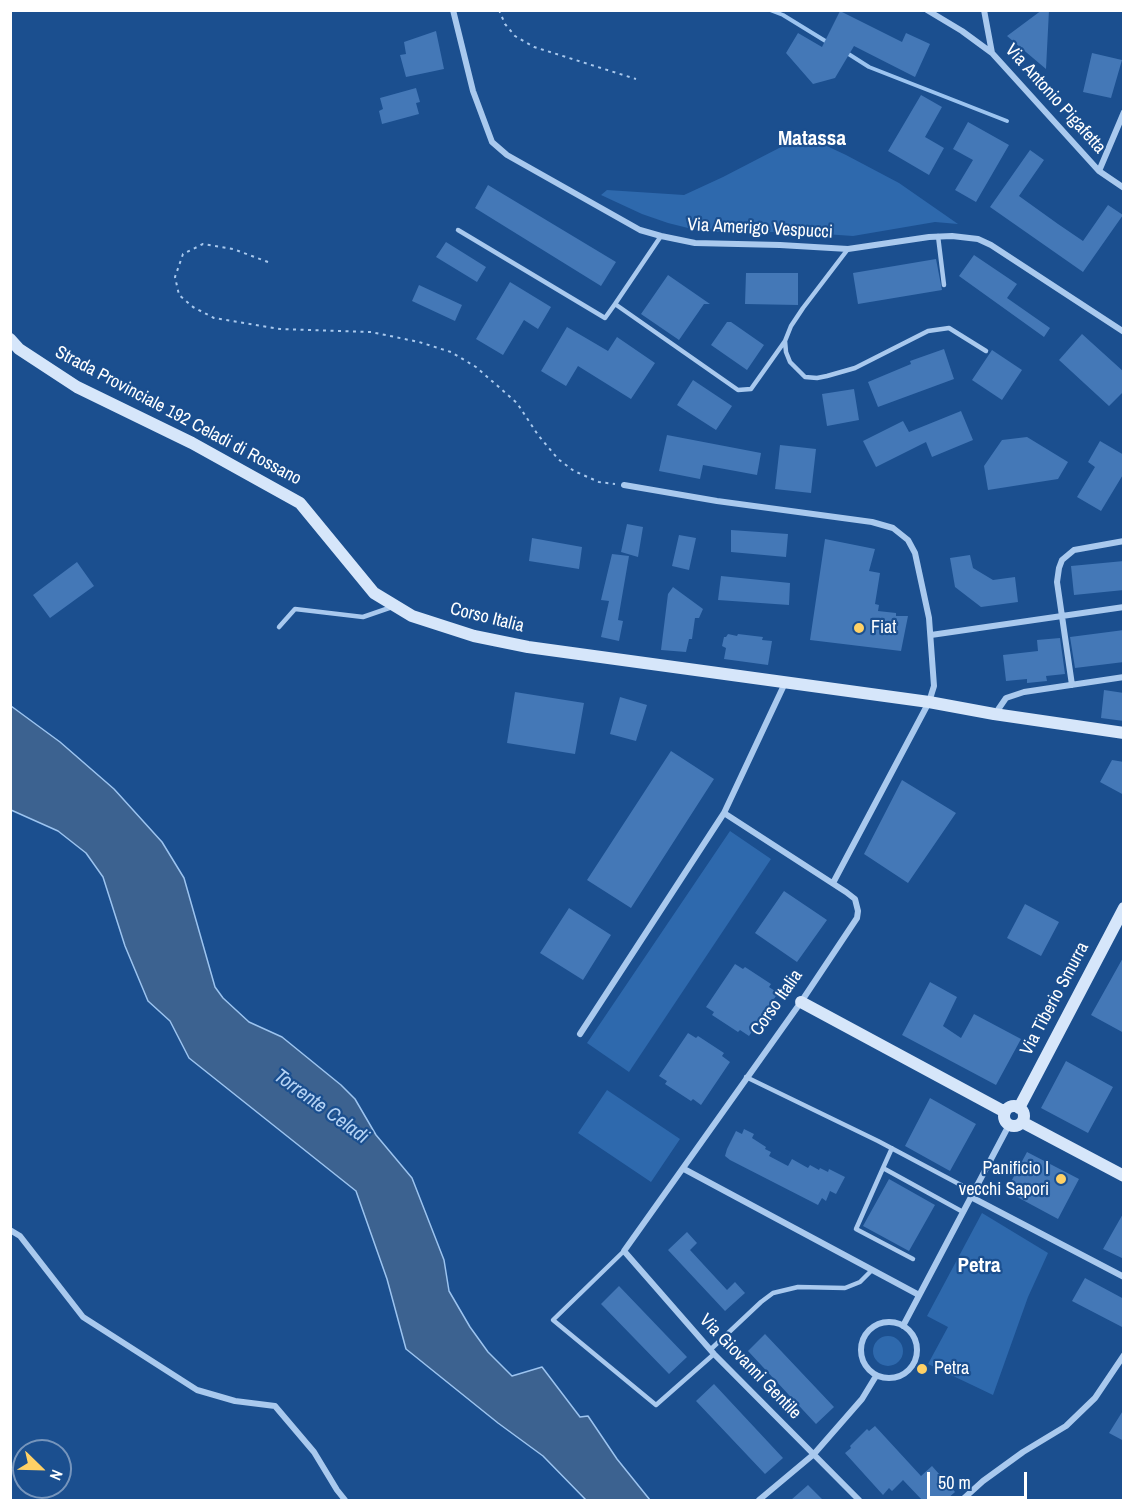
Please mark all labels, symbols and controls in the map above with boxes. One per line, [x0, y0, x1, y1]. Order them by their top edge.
street label: Via Antonio Pigafetta [1000, 40, 1110, 158]
district label: Matassa [778, 126, 846, 152]
street label: Via Amerigo Vespucci [687, 214, 833, 244]
street label: Strada Provinciale 192 Celadi di Rossano [51, 342, 305, 490]
street label: Corso Italia [448, 598, 526, 638]
place label: Fiat [871, 617, 896, 639]
marker: Fiat [852, 621, 866, 635]
street label: Via Tiberio Smurra [1016, 939, 1094, 1059]
street label: Corso Italia [747, 966, 807, 1040]
water label: Torrente Celadi [269, 1064, 373, 1150]
place label: Panificio I vecchi Sapori [959, 1158, 1049, 1200]
marker: Panificio I vecchi Sapori [1054, 1172, 1068, 1186]
district label: Petra [957, 1253, 1001, 1279]
street label: Via Giovanni Gentile [694, 1310, 806, 1424]
place label: Petra [934, 1358, 969, 1380]
marker: Petra [915, 1362, 929, 1376]
north arrow [12, 1439, 72, 1499]
scale bar [930, 1460, 1030, 1498]
text: N [45, 1467, 69, 1484]
text: 50 m [938, 1470, 971, 1495]

